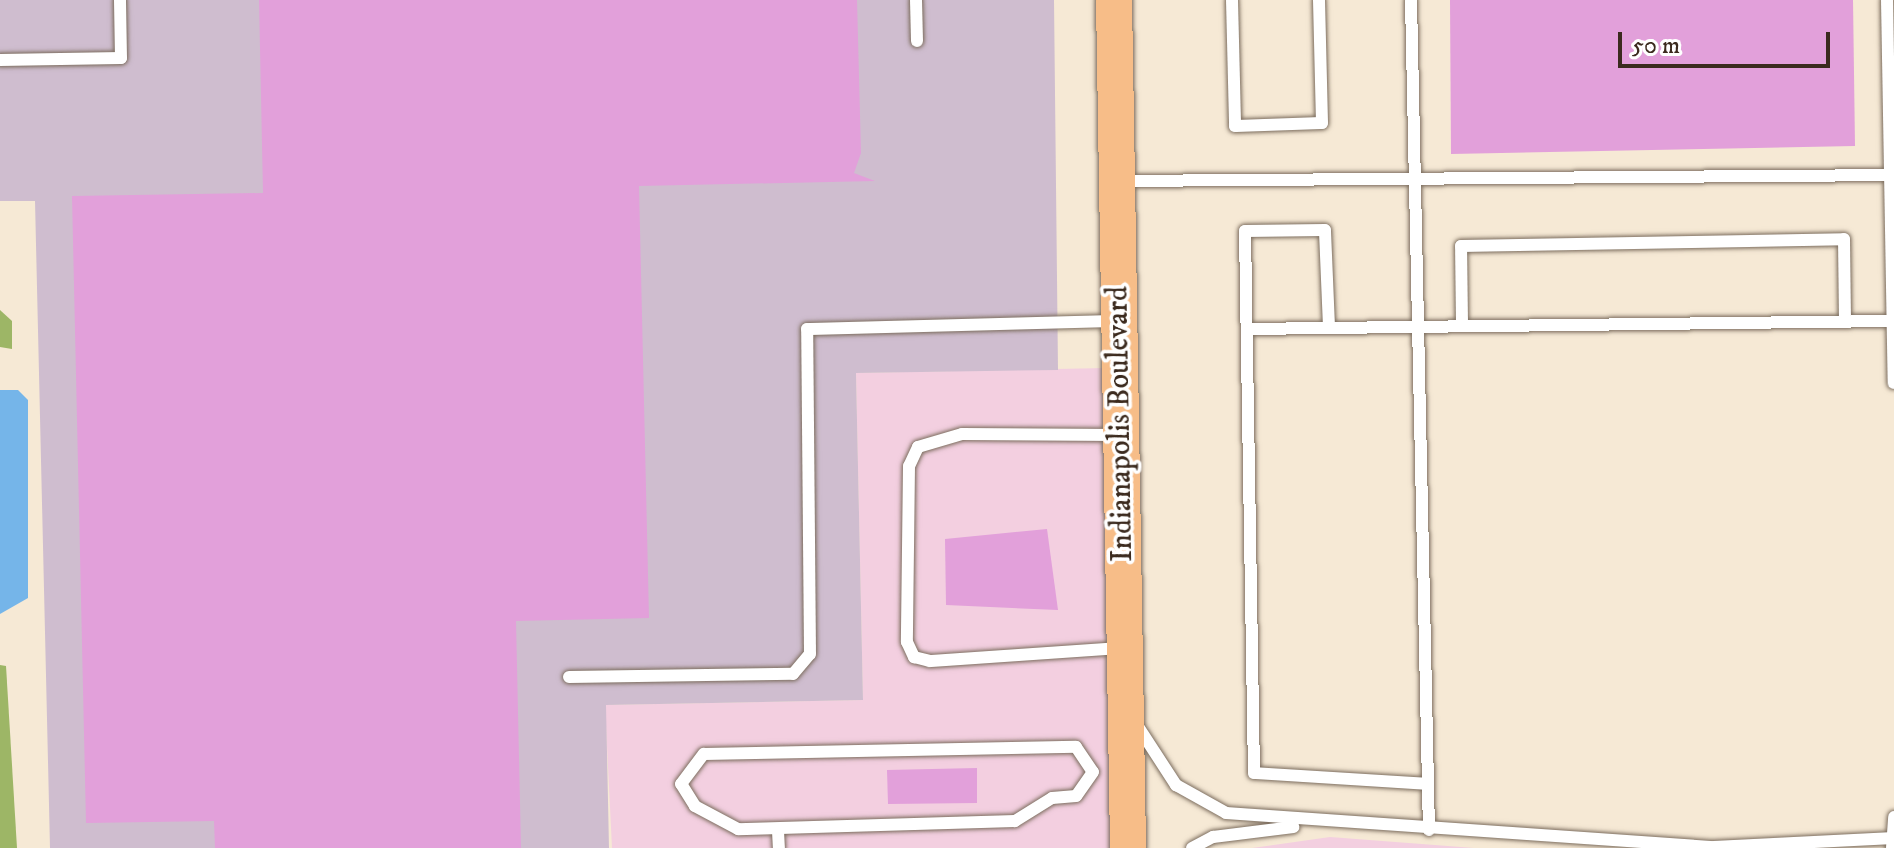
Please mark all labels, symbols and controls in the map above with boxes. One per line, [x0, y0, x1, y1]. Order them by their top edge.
scale bar [1622, 16, 1834, 66]
text: 50 m [1632, 31, 1680, 61]
street label: Indianapolis Boulevard [1101, 286, 1141, 562]

